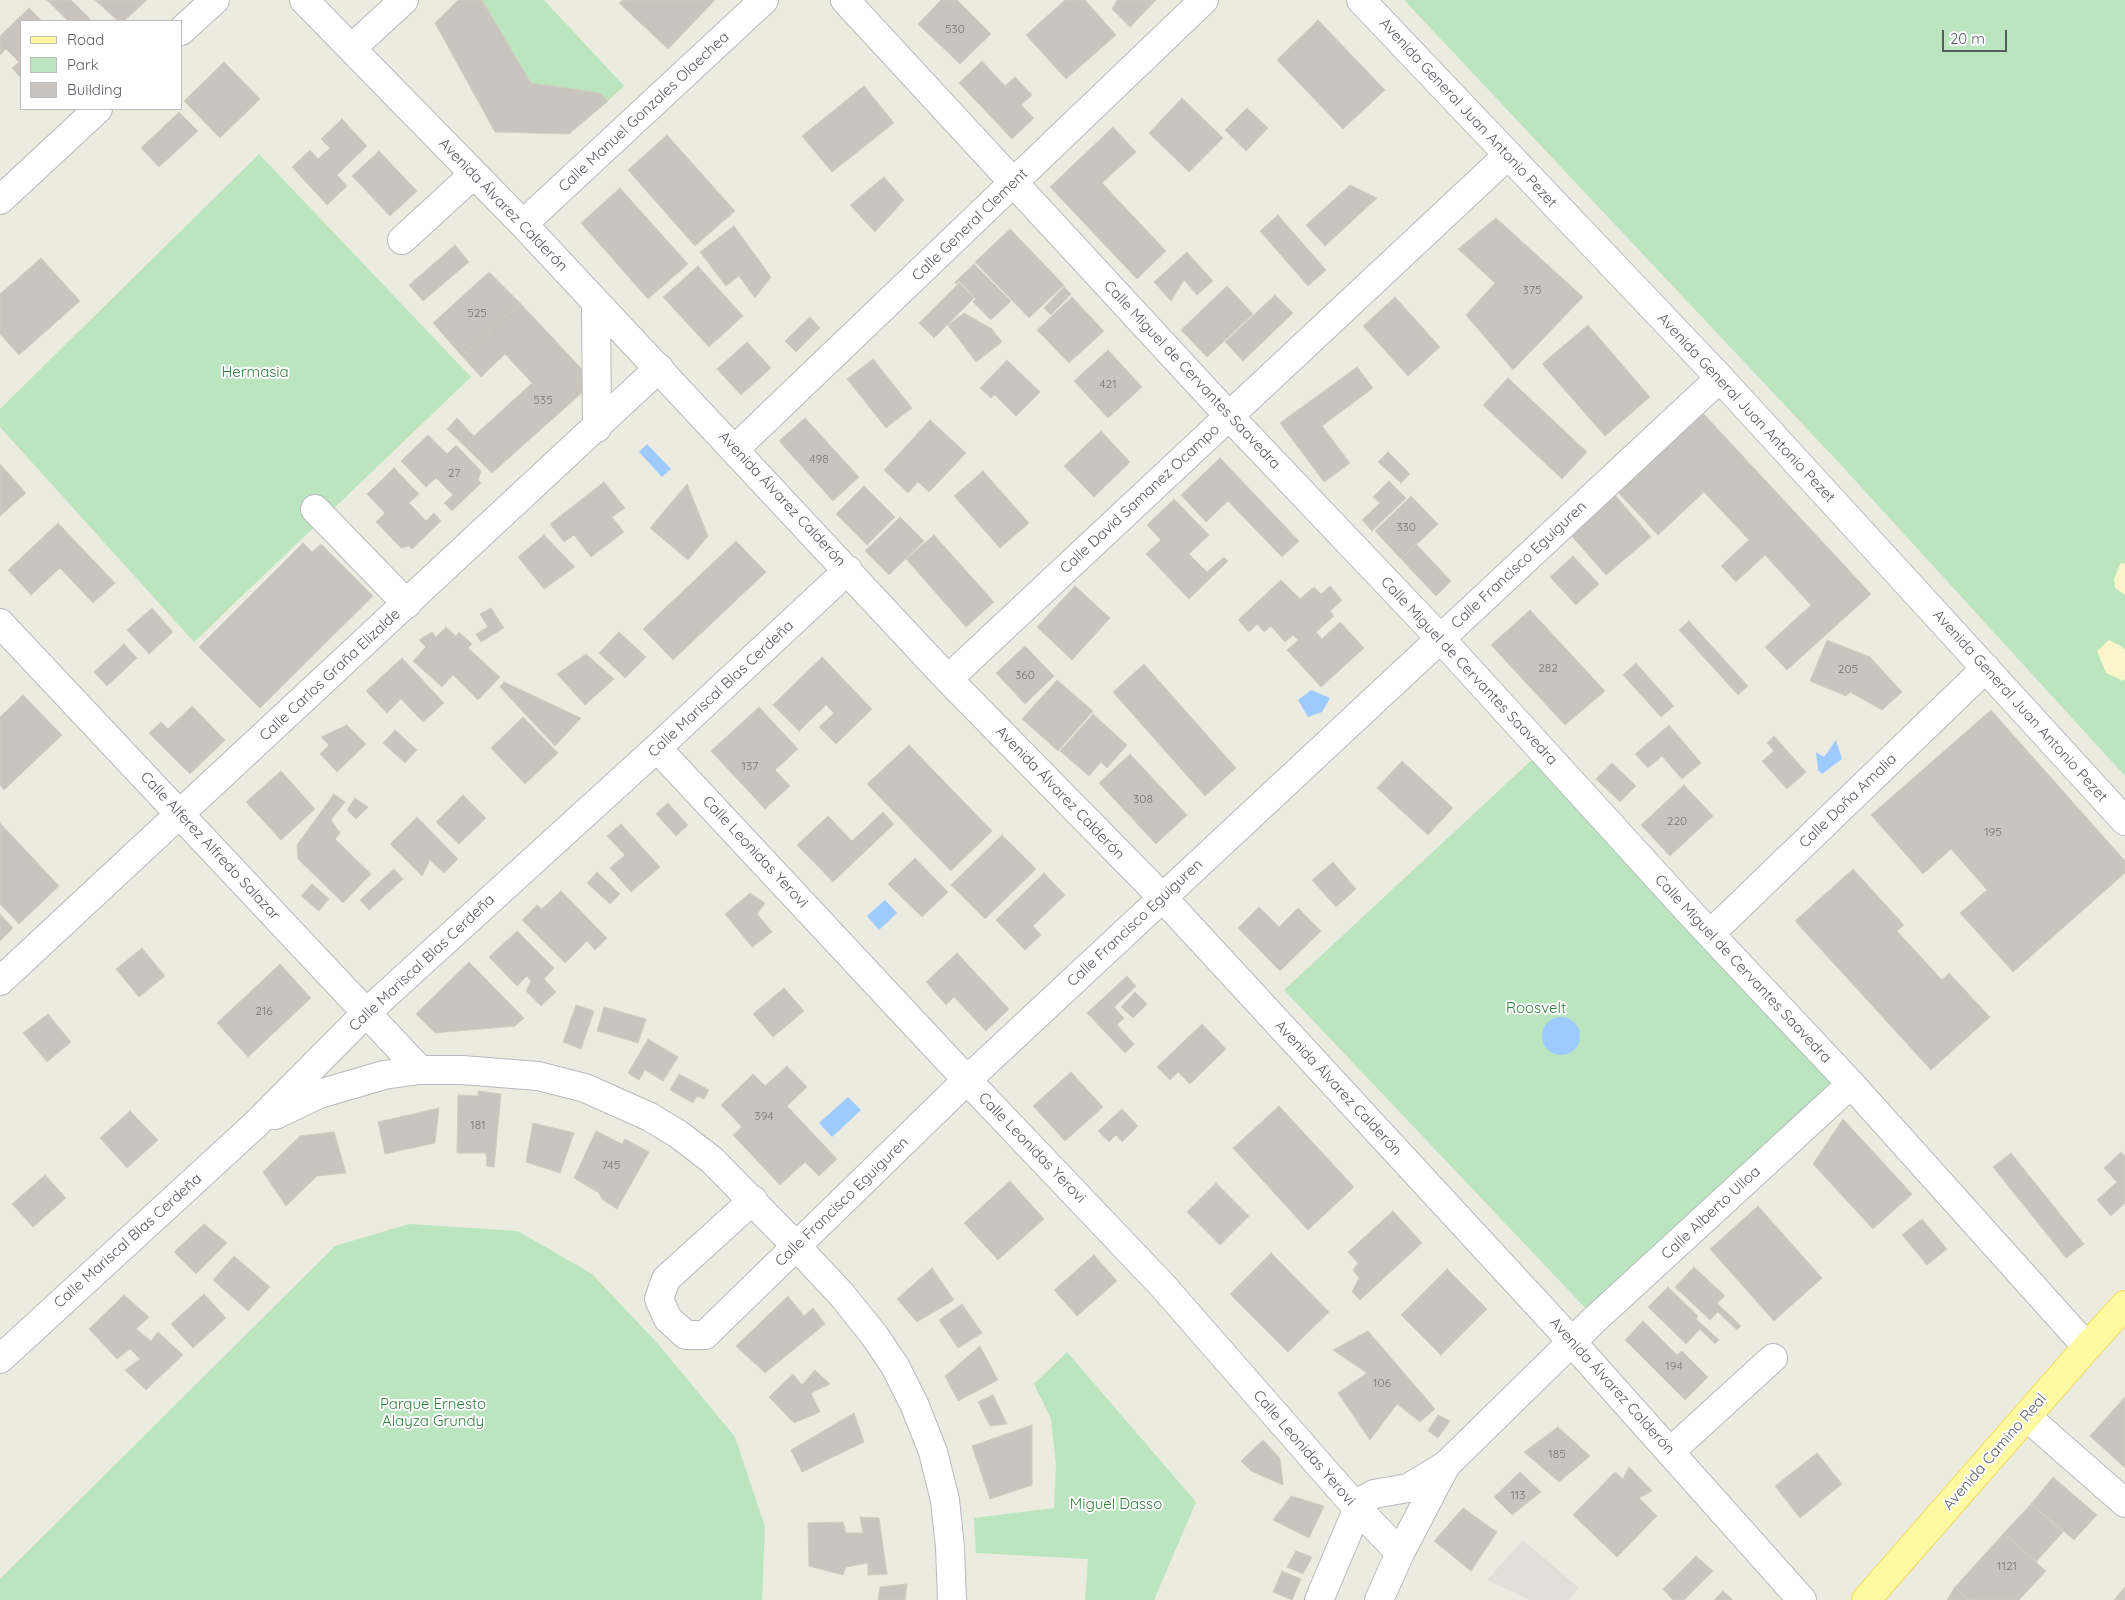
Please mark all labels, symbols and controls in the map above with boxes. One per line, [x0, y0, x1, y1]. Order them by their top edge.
street label: Avenida General Juan Antonio Pezet [1375, 15, 1561, 211]
legend [20, 20, 182, 110]
scale bar [1945, 20, 2010, 52]
house number: 530 [945, 22, 965, 36]
street label: Calle Manuel Gonzales Olaechea [555, 28, 733, 196]
text: 20 m [1950, 29, 1985, 48]
text: Road [67, 30, 104, 49]
text: Park [67, 55, 99, 74]
text: Building [67, 80, 122, 99]
street label: Avenida Álvarez Calderón [435, 135, 571, 275]
street label: Calle General Clement [908, 165, 1032, 285]
street label: Calle Miguel de Cervantes Saavedra [1100, 277, 1284, 473]
house number: 375 [1523, 283, 1541, 297]
house number: 525 [467, 306, 487, 320]
street label: Avenida General Juan Antonio Pezet [1653, 310, 1839, 506]
park label: Hermasia [221, 363, 289, 381]
house number: 421 [1099, 377, 1117, 391]
house number: 535 [533, 393, 553, 407]
street label: Calle David Samanez Ocampo [1057, 420, 1223, 578]
street label: Avenida Álvarez Calderón [715, 428, 849, 570]
house number: 498 [809, 452, 829, 466]
house number: 27 [448, 466, 460, 480]
street label: Calle Francisco Eguiguren [1448, 498, 1590, 632]
house number: 330 [1396, 520, 1416, 534]
street label: Calle Miguel de Cervantes Saavedra [1377, 573, 1561, 769]
street label: Calle Carlos Graña Elizalde [256, 605, 404, 745]
street label: Avenida General Juan Antonio Pezet [1929, 606, 2111, 806]
street label: Calle Mariscal Blas Cerdeña [644, 617, 798, 761]
house number: 282 [1538, 661, 1558, 675]
house number: 205 [1838, 662, 1858, 676]
house number: 360 [1015, 668, 1035, 682]
street label: Avenida Álvarez Calderón [992, 723, 1128, 863]
street label: Calle Doña Amalia [1796, 750, 1900, 852]
house number: 137 [742, 759, 758, 773]
street label: Calle Alferez Alfredo Salazar [136, 768, 284, 924]
street label: Calle Leonidas Yerovi [698, 792, 812, 912]
house number: 308 [1133, 792, 1153, 806]
house number: 220 [1667, 814, 1687, 828]
house number: 195 [1984, 825, 2002, 839]
street label: Calle Francisco Eguiguren [1064, 856, 1206, 990]
street label: Calle Miguel de Cervantes Saavedra [1651, 871, 1835, 1067]
street label: Calle Mariscal Blas Cerdeña [345, 891, 499, 1035]
park label: Roosvelt [1506, 999, 1566, 1017]
house number: 216 [255, 1004, 273, 1018]
street label: Avenida Álvarez Calderón [1271, 1017, 1405, 1159]
street label: Calle Leonidas Yerovi [975, 1089, 1089, 1207]
house number: 394 [754, 1109, 774, 1123]
house number: 181 [470, 1118, 486, 1132]
street label: Calle Francisco Eguiguren [772, 1134, 912, 1270]
house number: 745 [602, 1158, 620, 1172]
street label: Calle Alberto Ulloa [1658, 1163, 1764, 1263]
street label: Calle Mariscal Blas Cerdeña [50, 1170, 206, 1312]
street label: Avenida Álvarez Calderón [1546, 1314, 1678, 1458]
house number: 194 [1665, 1359, 1683, 1373]
house number: 106 [1373, 1376, 1391, 1390]
street label: Calle Leonidas Yerovi [1249, 1387, 1359, 1509]
street label: Avenida Camino Real [1940, 1390, 2050, 1514]
park label: Parque Ernesto Alayza Grundy [380, 1395, 486, 1430]
house number: 185 [1548, 1447, 1566, 1461]
house number: 113 [1510, 1488, 1526, 1502]
park label: Miguel Dasso [1070, 1495, 1162, 1513]
house number: 1121 [1997, 1559, 2017, 1573]

